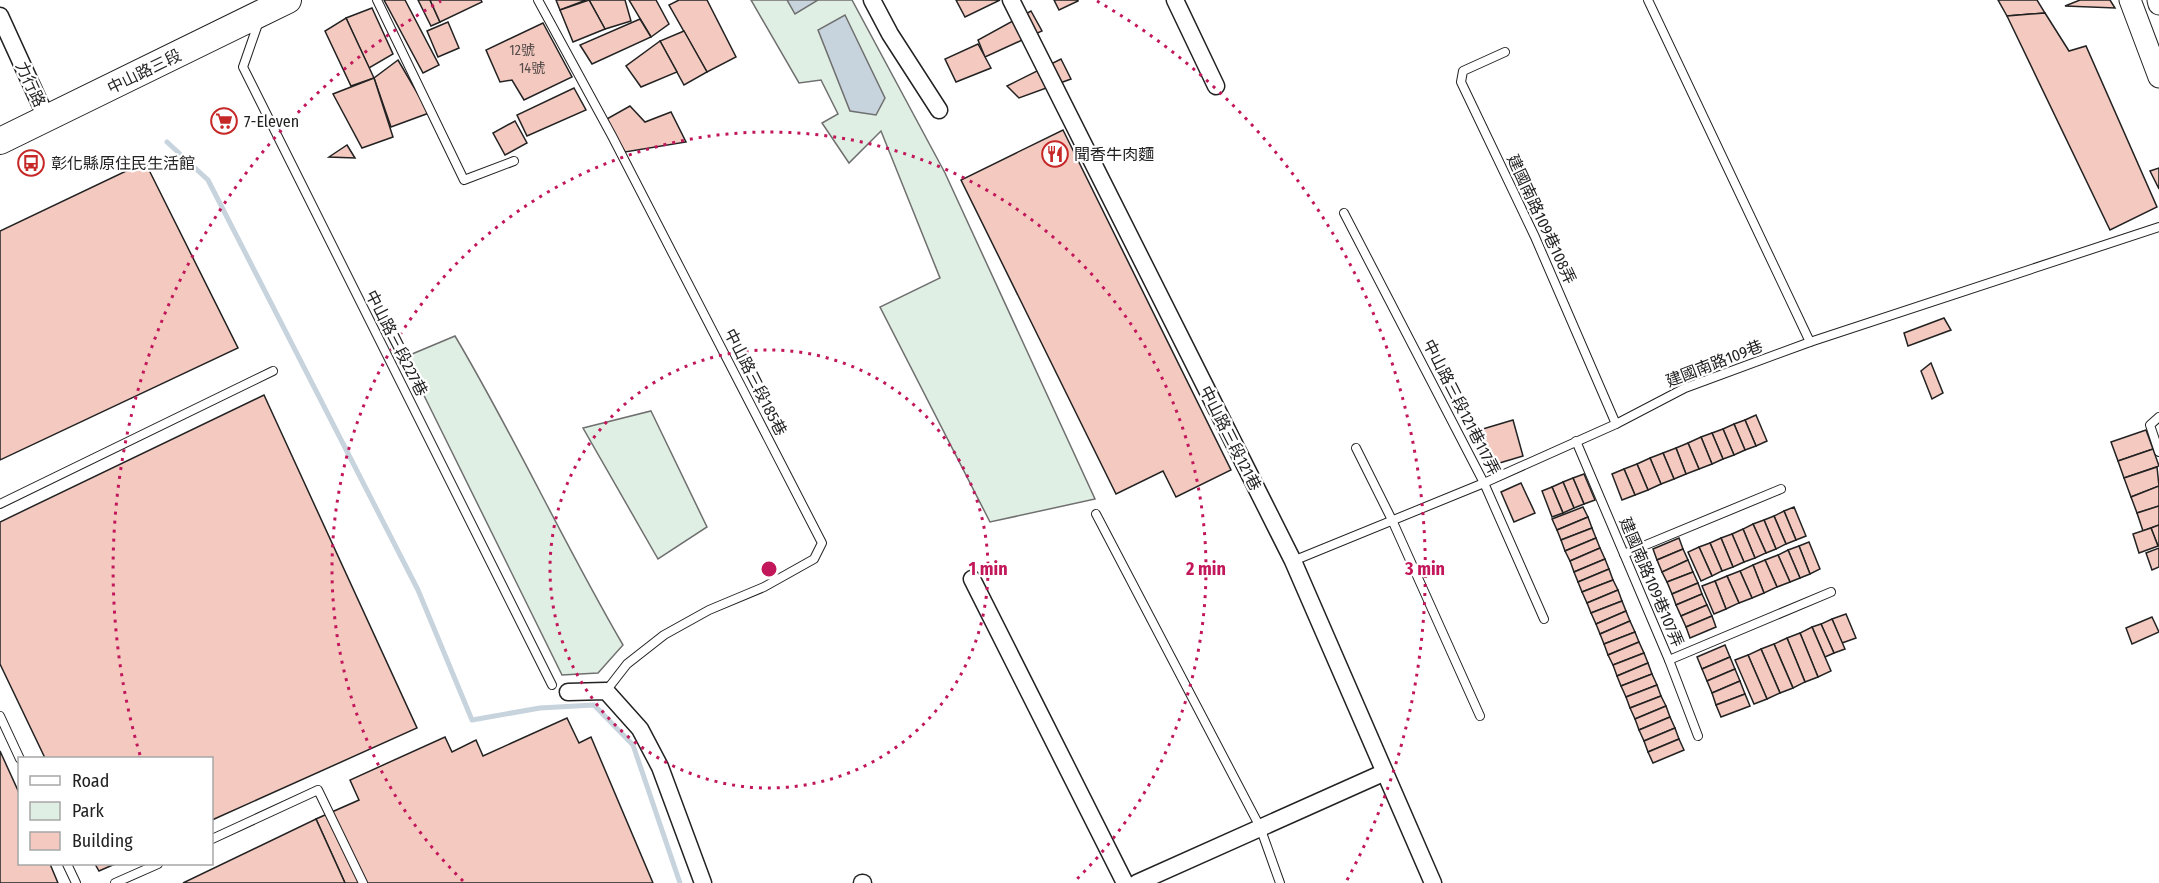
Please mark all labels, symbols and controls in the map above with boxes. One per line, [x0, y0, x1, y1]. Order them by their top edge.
house number: 12號 [509, 42, 535, 59]
street label: 中山路三段 [104, 45, 184, 98]
street label: 力行路 [12, 58, 49, 110]
house number: 14號 [519, 60, 545, 77]
supermarket icon: 7-Eleven [209, 106, 239, 136]
place label: 7-Eleven [244, 112, 299, 131]
restaurant icon: 聞香牛肉麵 [1040, 139, 1070, 169]
place label: 聞香牛肉麵 [1074, 145, 1154, 164]
bus stop icon: 彰化縣原住民生活館 [16, 148, 46, 178]
street label: 建國南路109巷108弄 [1503, 151, 1580, 287]
place label: 彰化縣原住民生活館 [51, 154, 195, 173]
street label: 中山路三段227巷 [362, 287, 431, 399]
street label: 中山路三段185巷 [720, 326, 791, 439]
street label: 中山路三段121巷117弄 [1419, 336, 1504, 478]
street label: 建國南路109巷 [1663, 336, 1765, 391]
street label: 中山路三段121巷 [1196, 383, 1265, 494]
street label: 建國南路109巷107弄 [1616, 515, 1687, 650]
text: 1 min [968, 558, 1008, 580]
text: 2 min [1185, 558, 1226, 580]
text: 3 min [1404, 558, 1445, 580]
centre of rings [759, 559, 779, 579]
legend [18, 757, 213, 865]
text: Road [72, 770, 109, 792]
text: Park [72, 800, 105, 822]
text: Building [72, 830, 133, 852]

